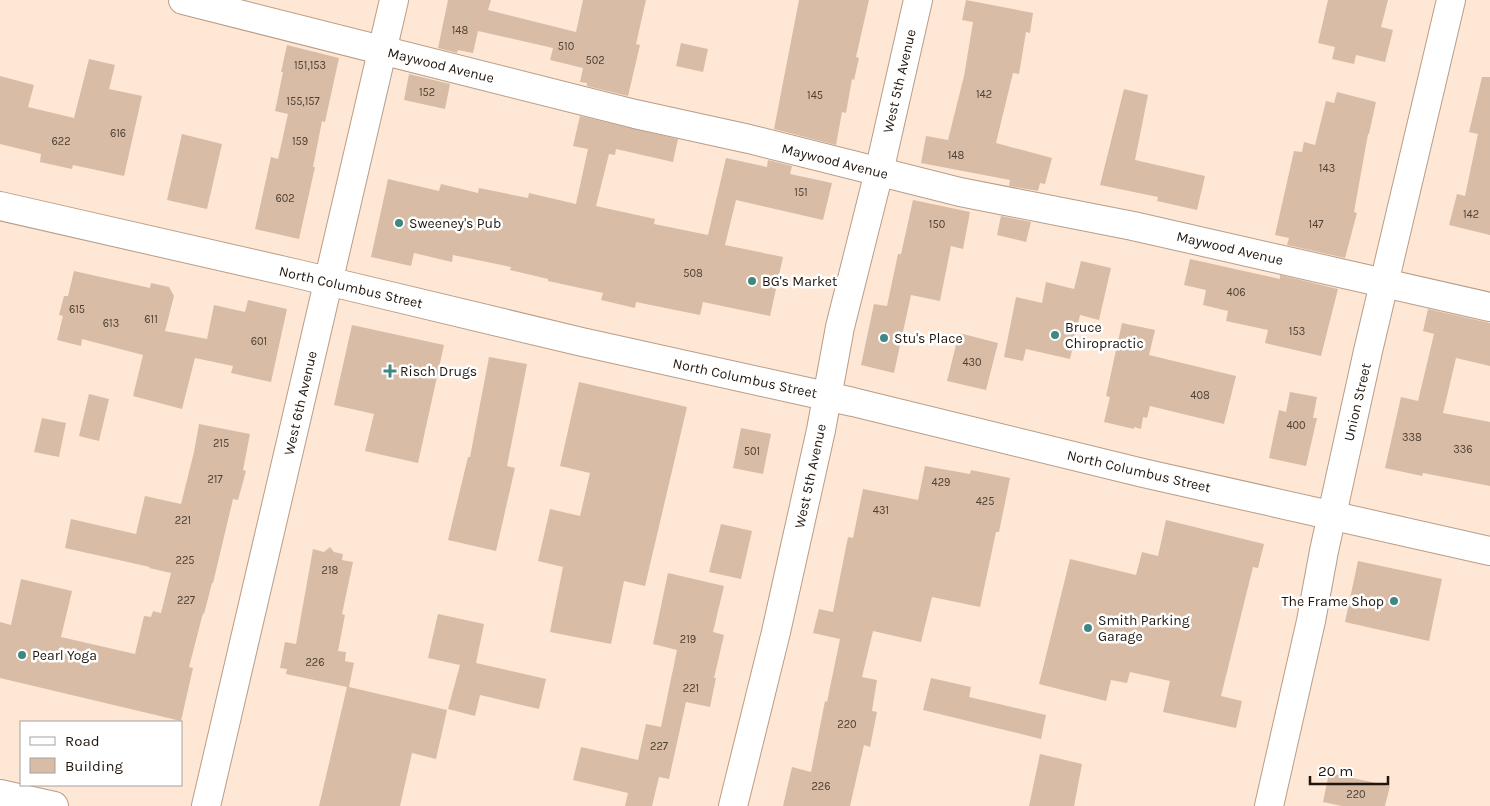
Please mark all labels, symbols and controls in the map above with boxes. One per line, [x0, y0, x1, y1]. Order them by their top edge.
house number: 148 [452, 24, 469, 37]
street label: West 5th Avenue [879, 27, 920, 135]
house number: 510 [558, 40, 574, 53]
street label: Maywood Avenue [386, 44, 496, 87]
house number: 502 [585, 54, 605, 67]
house number: 151,153 [294, 59, 326, 72]
house number: 152 [419, 86, 435, 99]
house number: 142 [976, 88, 992, 101]
house number: 145 [807, 89, 823, 102]
house number: 155,157 [286, 95, 320, 108]
house number: 616 [110, 127, 126, 140]
house number: 622 [51, 135, 71, 148]
house number: 159 [292, 135, 308, 148]
street label: Maywood Avenue [780, 140, 890, 183]
house number: 148 [948, 149, 965, 162]
house number: 143 [1319, 162, 1335, 175]
house number: 151 [794, 186, 808, 199]
house number: 602 [275, 192, 295, 205]
house number: 142 [1463, 208, 1479, 221]
place label: Sweeney's Pub [409, 215, 501, 232]
marker: Sweeney's Pub [393, 217, 405, 229]
house number: 150 [929, 218, 945, 231]
house number: 147 [1309, 218, 1323, 231]
street label: Maywood Avenue [1175, 228, 1285, 269]
street label: North Columbus Street [277, 263, 424, 312]
house number: 508 [683, 267, 703, 280]
place label: BG's Market [762, 273, 837, 290]
marker: BG's Market [746, 275, 758, 287]
house number: 406 [1227, 286, 1245, 299]
house number: 615 [69, 303, 85, 316]
house number: 611 [144, 313, 158, 326]
house number: 613 [103, 317, 119, 330]
place label: Bruce Chiropractic [1065, 319, 1144, 352]
house number: 153 [1289, 325, 1305, 338]
marker: Bruce Chiropractic [1049, 329, 1061, 341]
place label: Stu's Place [894, 330, 963, 347]
marker: Stu's Place [878, 332, 890, 344]
house number: 601 [251, 335, 267, 348]
street label: West 6th Avenue [280, 349, 321, 457]
street label: North Columbus Street [671, 355, 819, 402]
house number: 430 [962, 356, 982, 369]
street label: Union Street [1340, 361, 1375, 443]
place label: Risch Drugs [400, 363, 477, 380]
marker: Risch Drugs [384, 365, 396, 377]
house number: 408 [1190, 389, 1210, 402]
house number: 400 [1286, 419, 1306, 432]
street label: West 5th Avenue [791, 422, 830, 530]
house number: 338 [1402, 431, 1422, 444]
house number: 215 [213, 437, 229, 450]
house number: 336 [1453, 443, 1473, 456]
house number: 501 [744, 445, 760, 458]
street label: North Columbus Street [1065, 447, 1212, 496]
house number: 217 [207, 473, 223, 486]
house number: 429 [932, 476, 950, 489]
house number: 425 [976, 495, 994, 508]
house number: 431 [873, 504, 889, 517]
house number: 221 [175, 514, 191, 527]
house number: 225 [176, 554, 194, 567]
house number: 218 [322, 564, 339, 577]
place label: The Frame Shop [1282, 593, 1384, 610]
house number: 227 [177, 594, 195, 607]
marker: The Frame Shop [1388, 595, 1400, 607]
place label: Smith Parking Garage [1098, 612, 1190, 645]
marker: Smith Parking Garage [1082, 622, 1094, 634]
house number: 219 [680, 633, 696, 646]
place label: Pearl Yoga [32, 647, 97, 664]
marker: Pearl Yoga [16, 649, 28, 661]
house number: 226 [305, 656, 325, 669]
house number: 221 [683, 682, 699, 695]
house number: 220 [837, 718, 857, 731]
legend [20, 721, 182, 786]
text: Road [65, 732, 100, 750]
house number: 227 [650, 740, 668, 753]
scale bar [1310, 754, 1388, 786]
text: Building [65, 757, 123, 775]
text: 20 m [1318, 762, 1353, 780]
house number: 226 [811, 780, 831, 793]
house number: 220 [1346, 788, 1366, 801]

